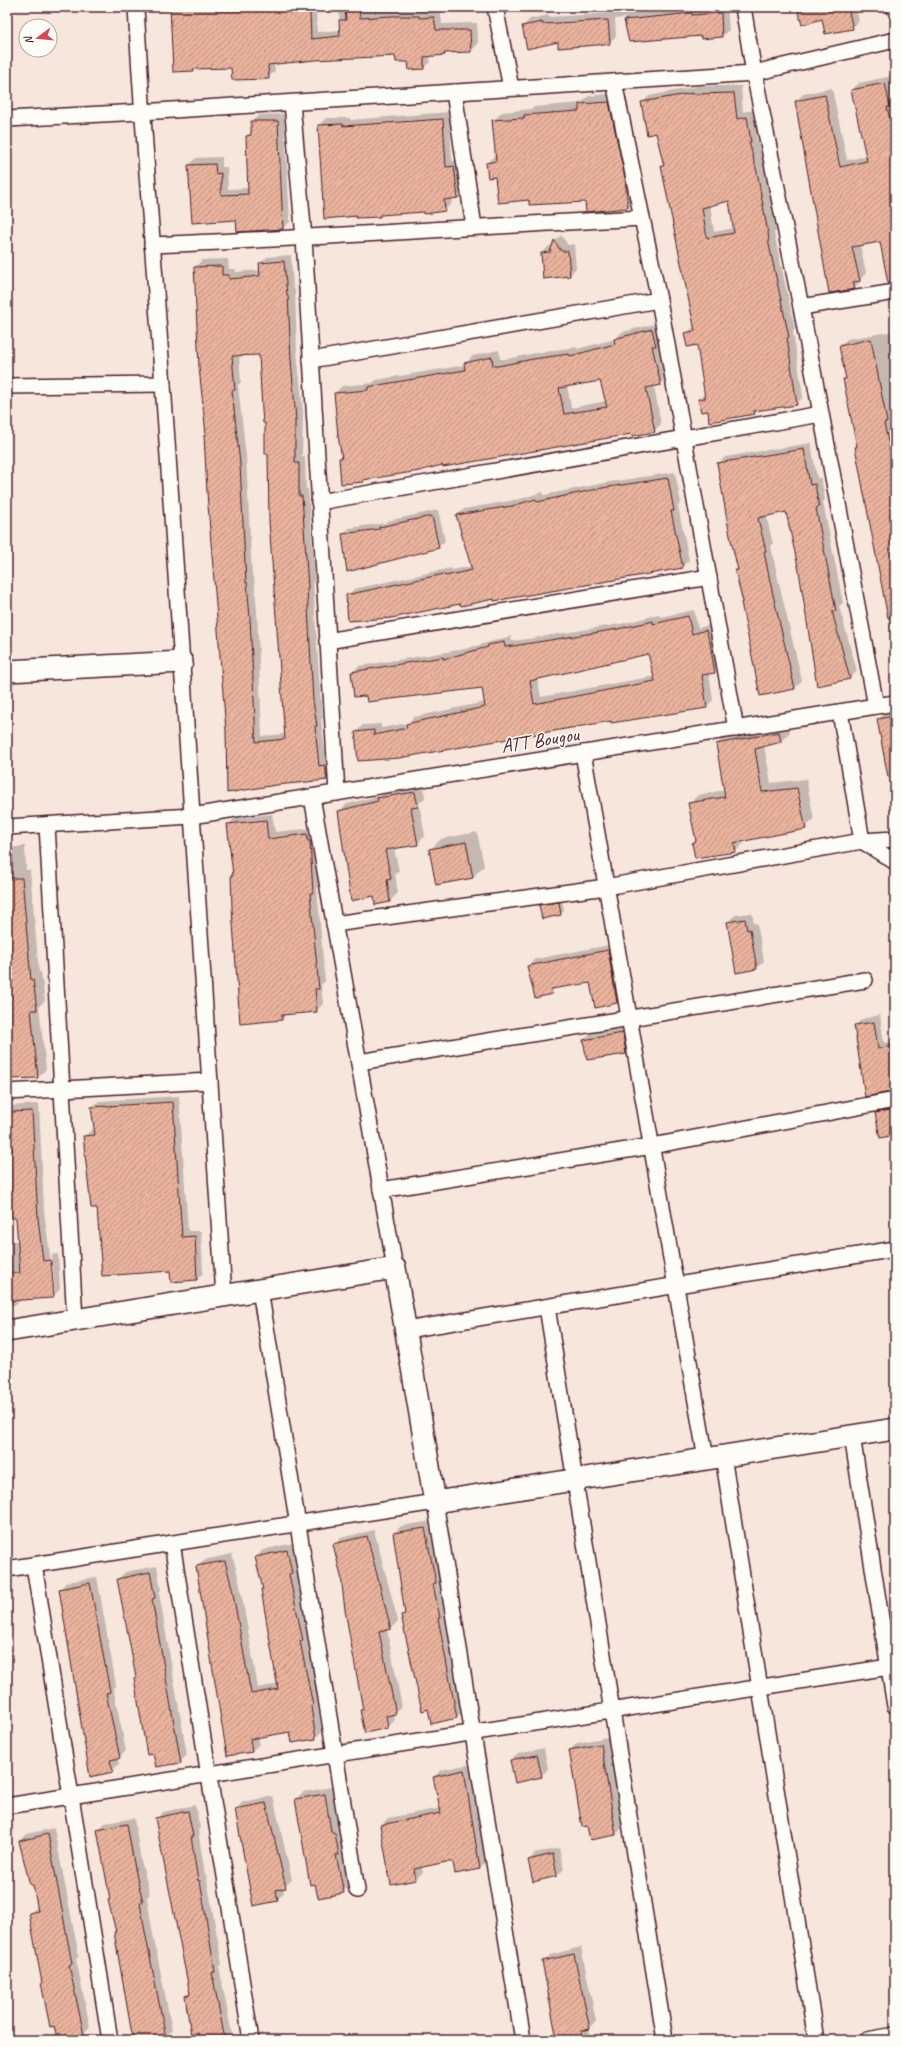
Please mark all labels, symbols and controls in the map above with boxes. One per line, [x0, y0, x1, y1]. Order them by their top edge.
north arrow [18, 18, 58, 58]
text: N [20, 33, 36, 46]
street label: ATT Bougou [499, 721, 582, 758]

